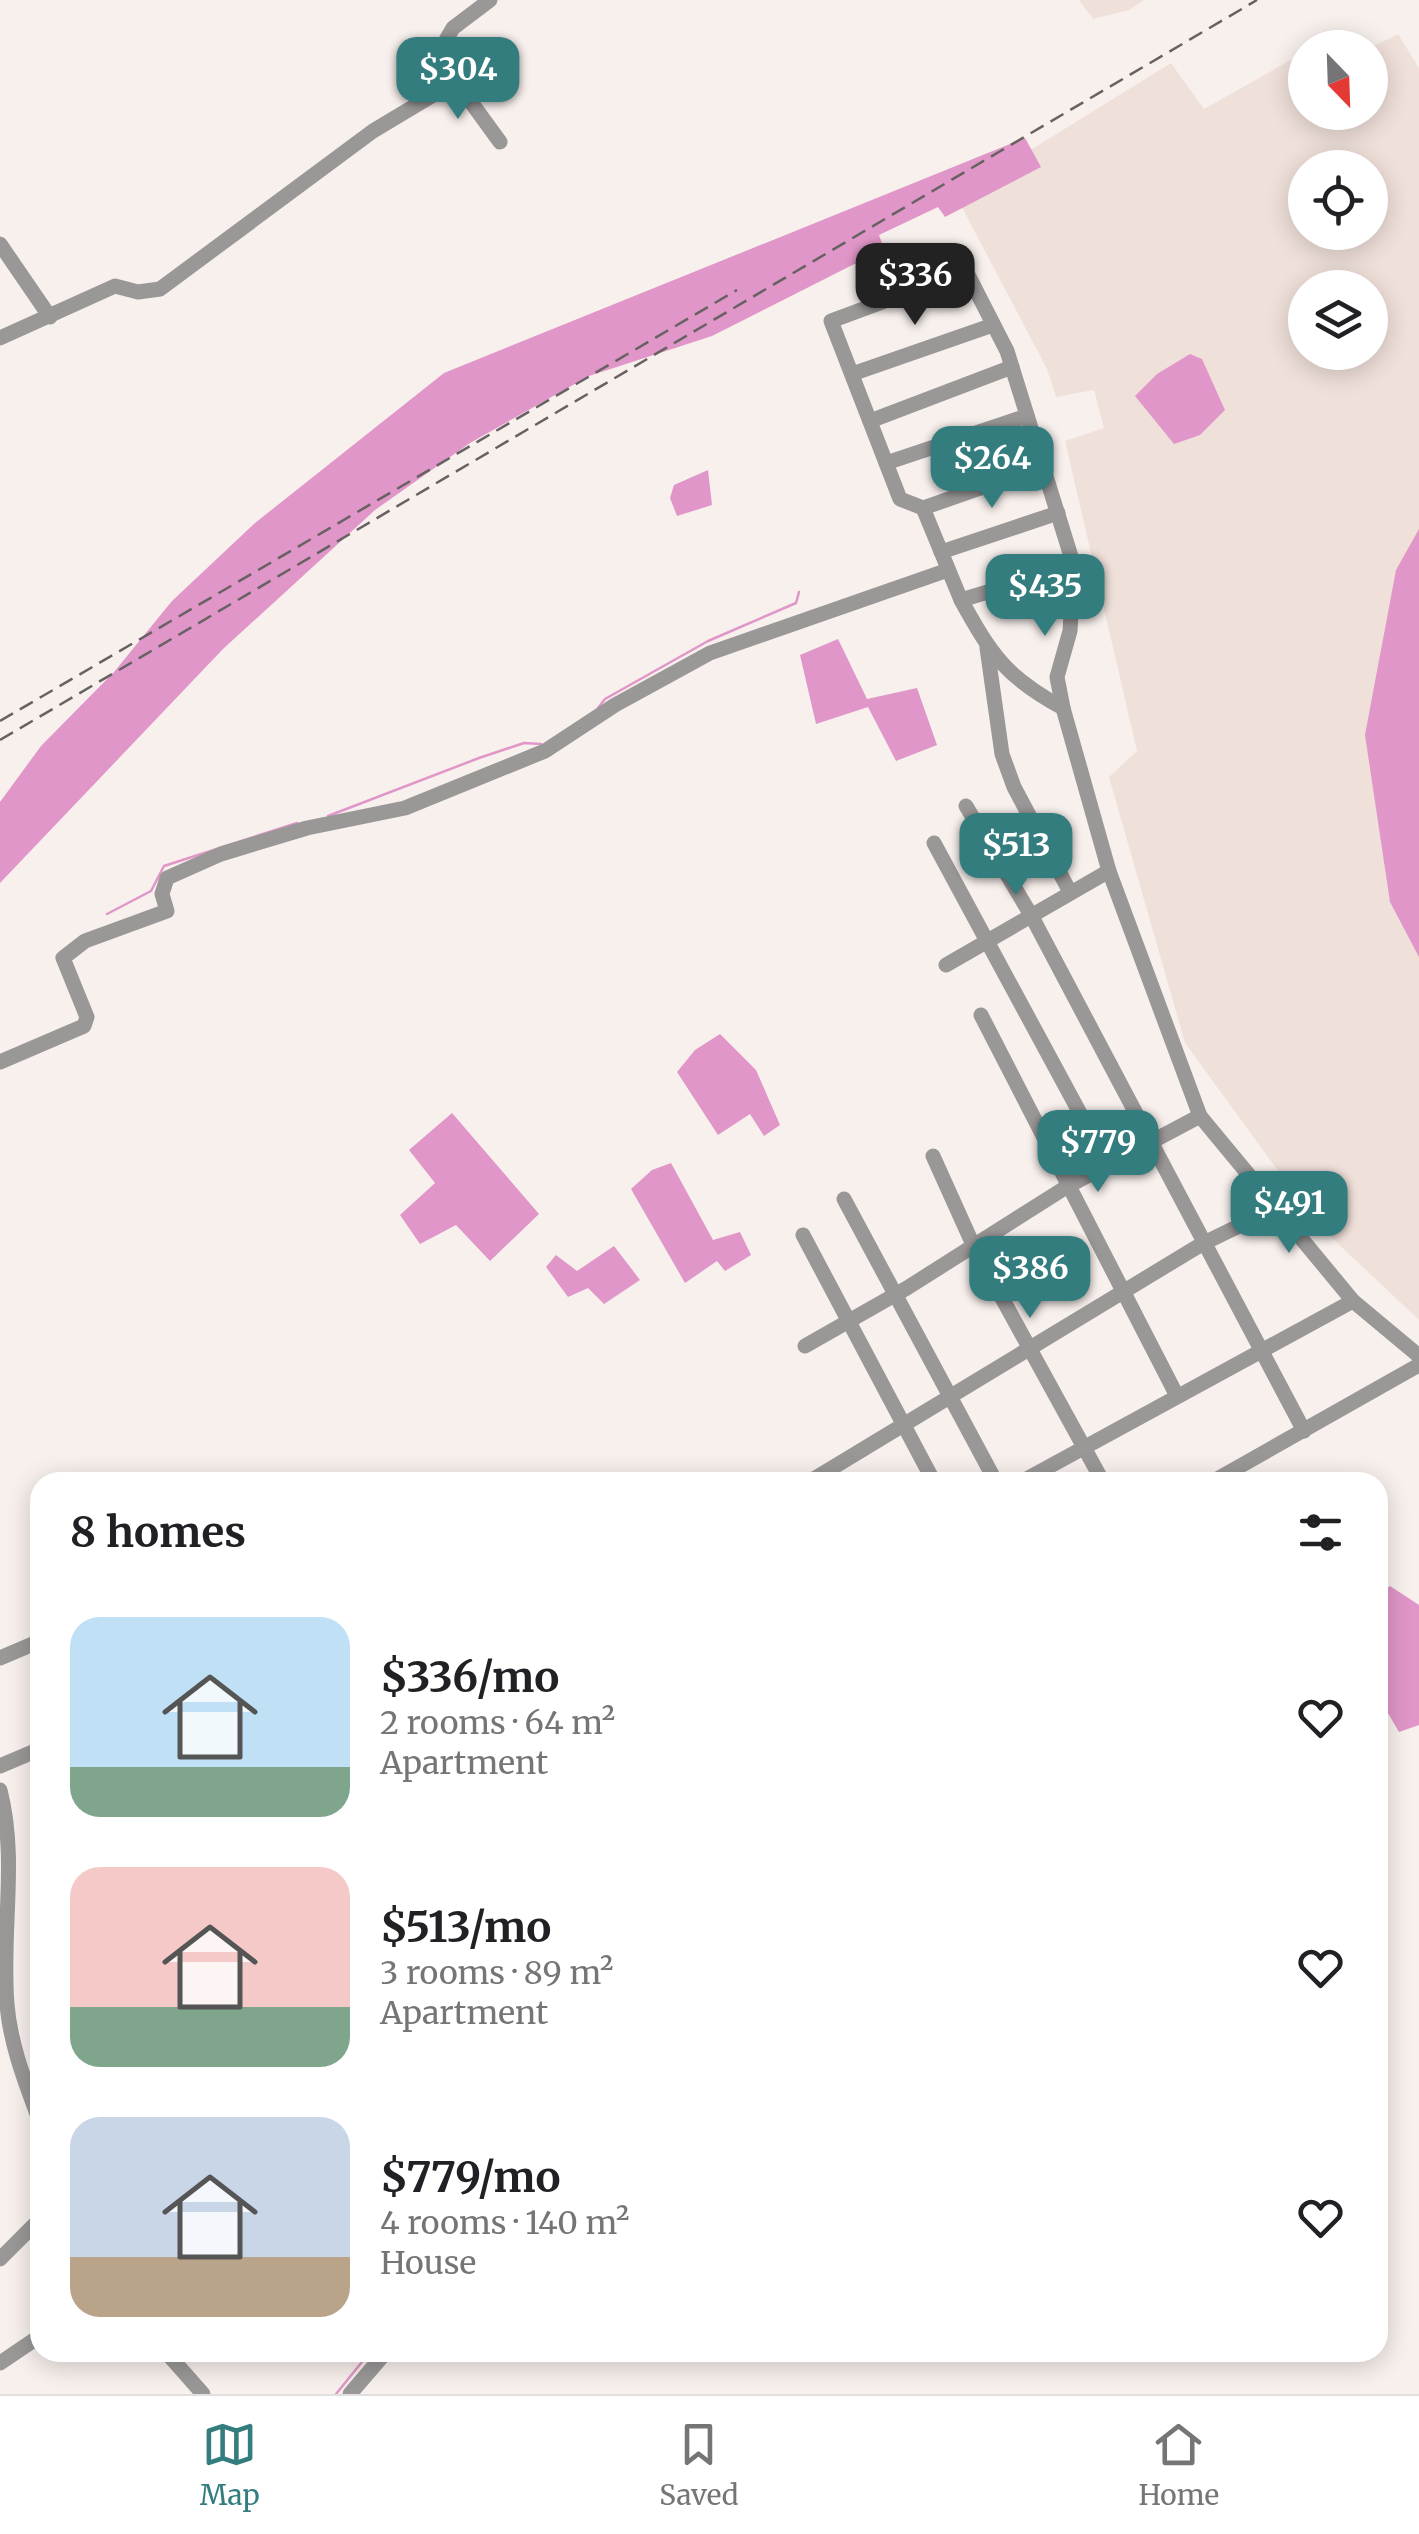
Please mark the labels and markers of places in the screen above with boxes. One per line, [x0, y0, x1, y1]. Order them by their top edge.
pin: $304 [399, 37, 517, 122]
pin: $336 [856, 243, 974, 328]
pin: $264 [933, 426, 1051, 511]
pin: $435 [986, 554, 1104, 639]
pin: $513 [957, 813, 1075, 898]
pin: $779 [1039, 1110, 1157, 1195]
pin: $491 [1230, 1171, 1348, 1256]
pin: $386 [971, 1236, 1089, 1321]

